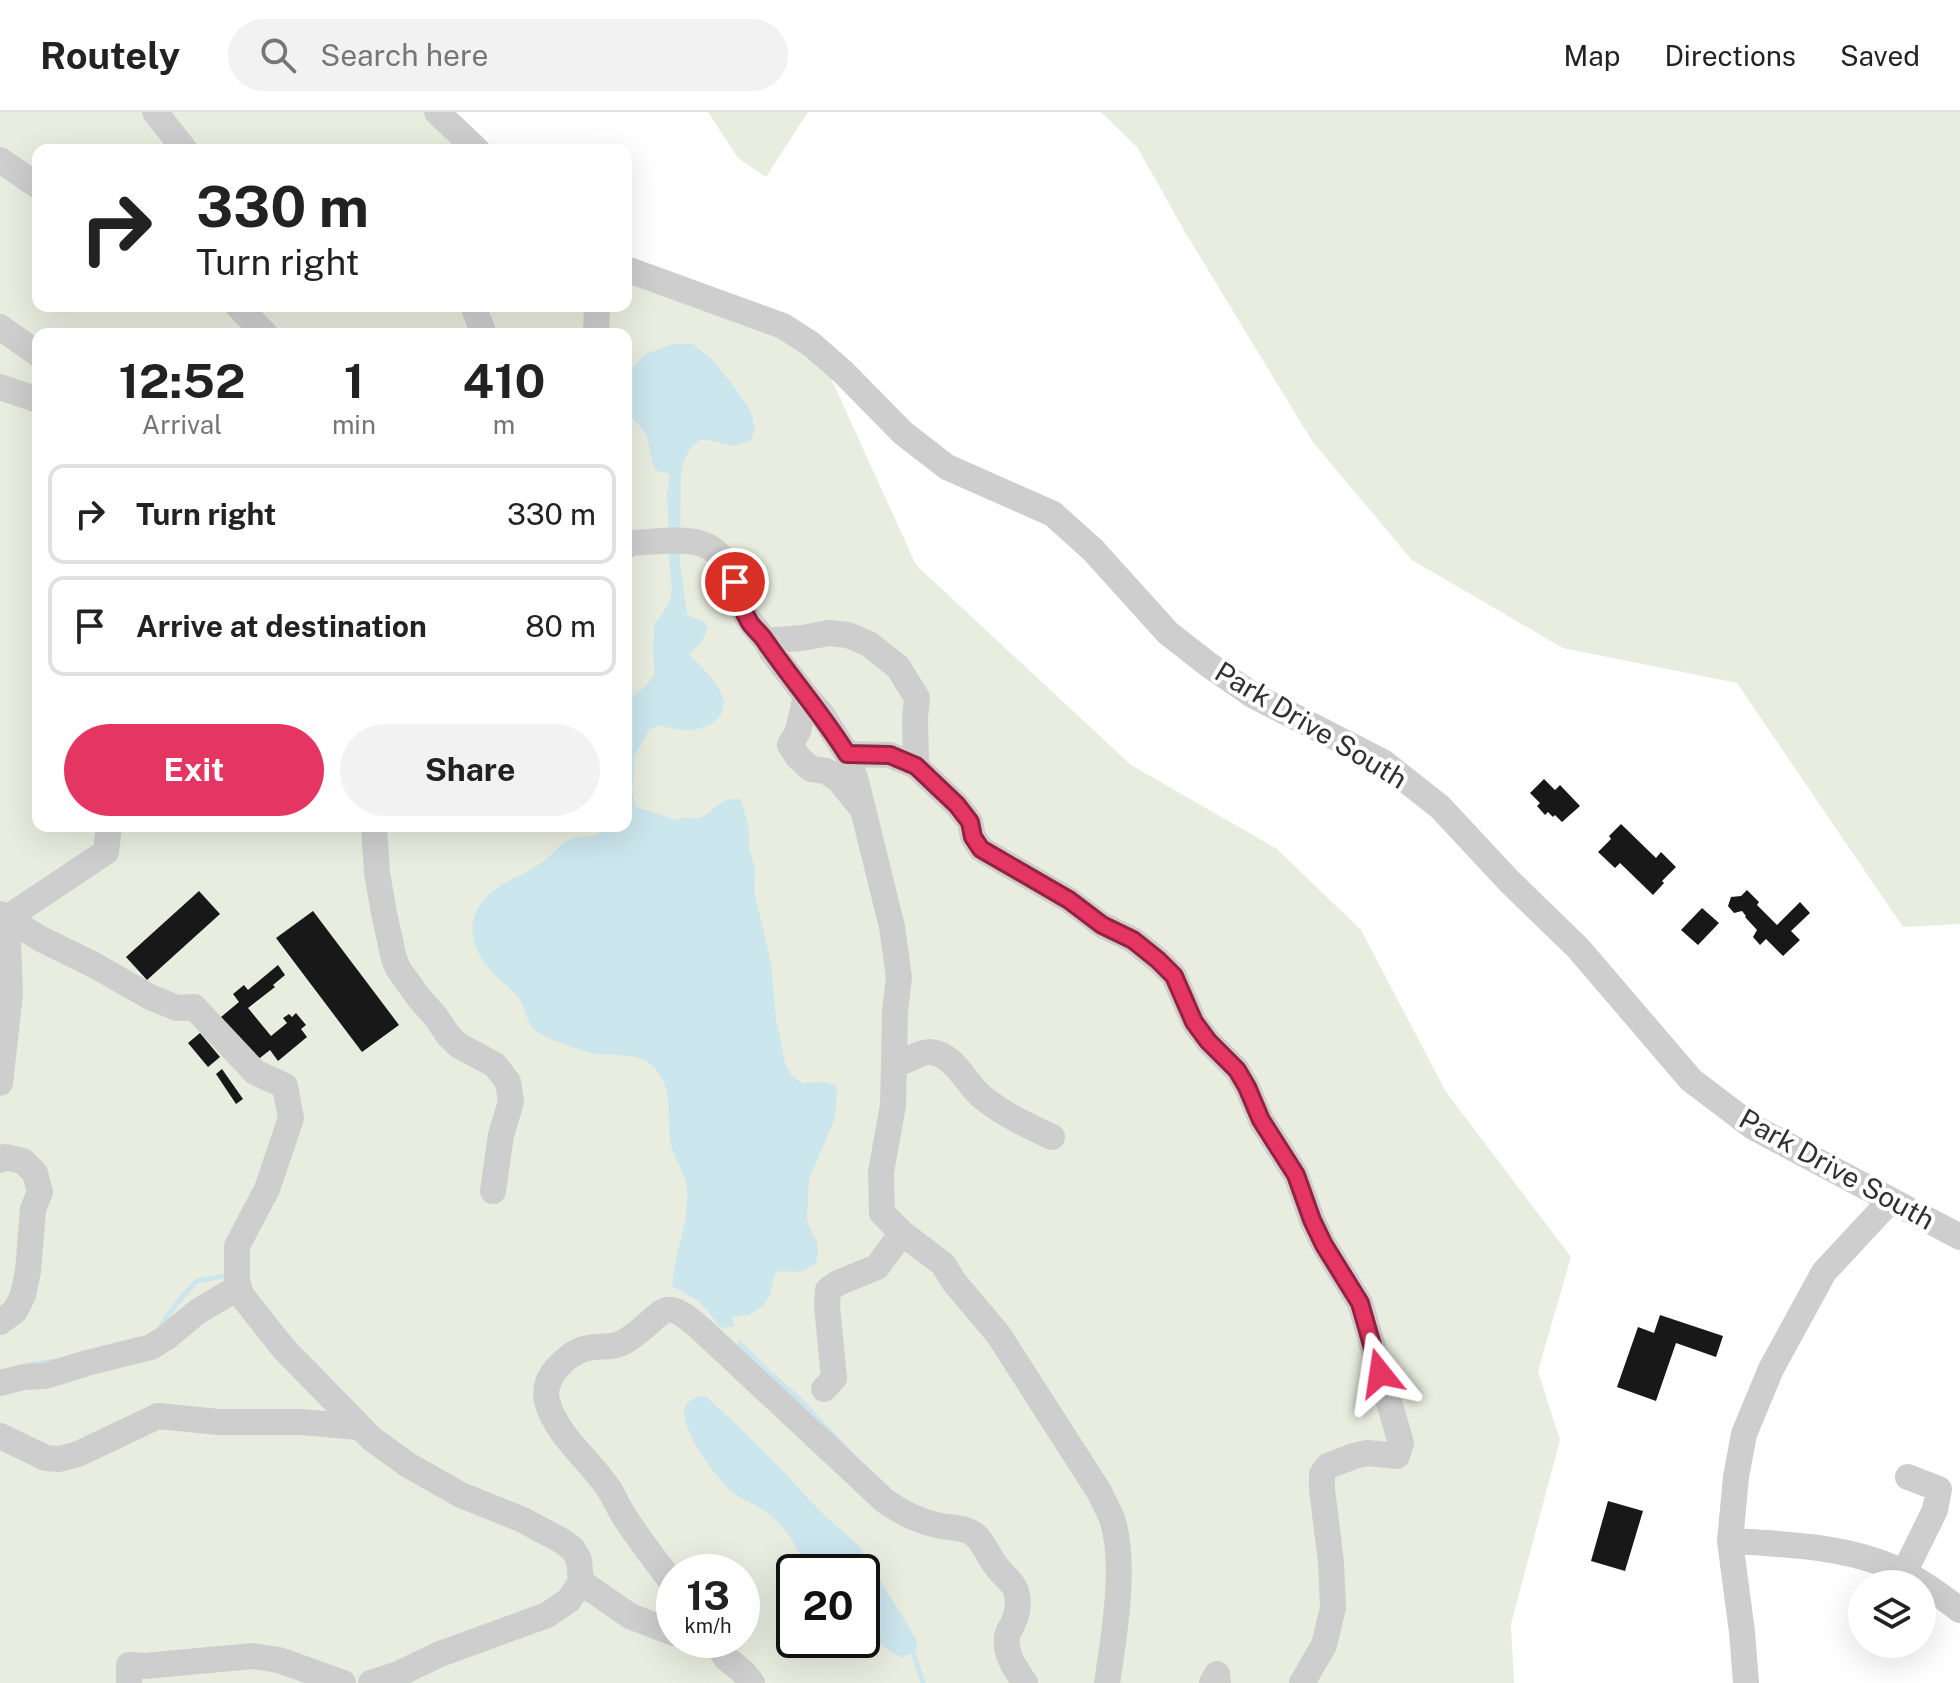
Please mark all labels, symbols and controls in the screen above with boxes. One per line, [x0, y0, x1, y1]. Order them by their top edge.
search box [228, 19, 788, 91]
text: Routely [40, 33, 180, 78]
icon: search [256, 33, 300, 77]
text: Search here [320, 37, 489, 73]
text: Map [1564, 39, 1620, 72]
text: Directions [1664, 39, 1796, 72]
text: Saved [1840, 39, 1920, 72]
text: 330 m [196, 174, 369, 240]
icon: right [64, 176, 168, 280]
text: Turn right [196, 241, 359, 283]
text: 12:52 [119, 352, 245, 409]
text: 1 [344, 352, 364, 409]
text: 410 [463, 352, 545, 409]
text: Arrival [142, 409, 222, 440]
text: min [332, 409, 376, 440]
text: m [493, 409, 515, 440]
icon: right [68, 492, 112, 536]
text: Turn right [136, 496, 276, 532]
text: 330 m [507, 496, 596, 532]
pin [701, 548, 769, 616]
icon: arrive [713, 560, 757, 604]
icon: arrive [68, 604, 112, 648]
text: Arrive at destination [136, 608, 427, 644]
text: 80 m [525, 608, 596, 644]
street label: Park Drive South [1209, 654, 1413, 795]
button: Exit [64, 724, 324, 816]
button: Share [340, 724, 600, 816]
street label: Park Drive South [1734, 1101, 1941, 1236]
position arrow [1338, 1331, 1422, 1415]
speed limit sign: 20 [776, 1554, 880, 1658]
map controls [1848, 1570, 1936, 1658]
button: layers [1848, 1570, 1936, 1658]
text: 13 [686, 1572, 730, 1619]
text: km/h [684, 1614, 732, 1638]

